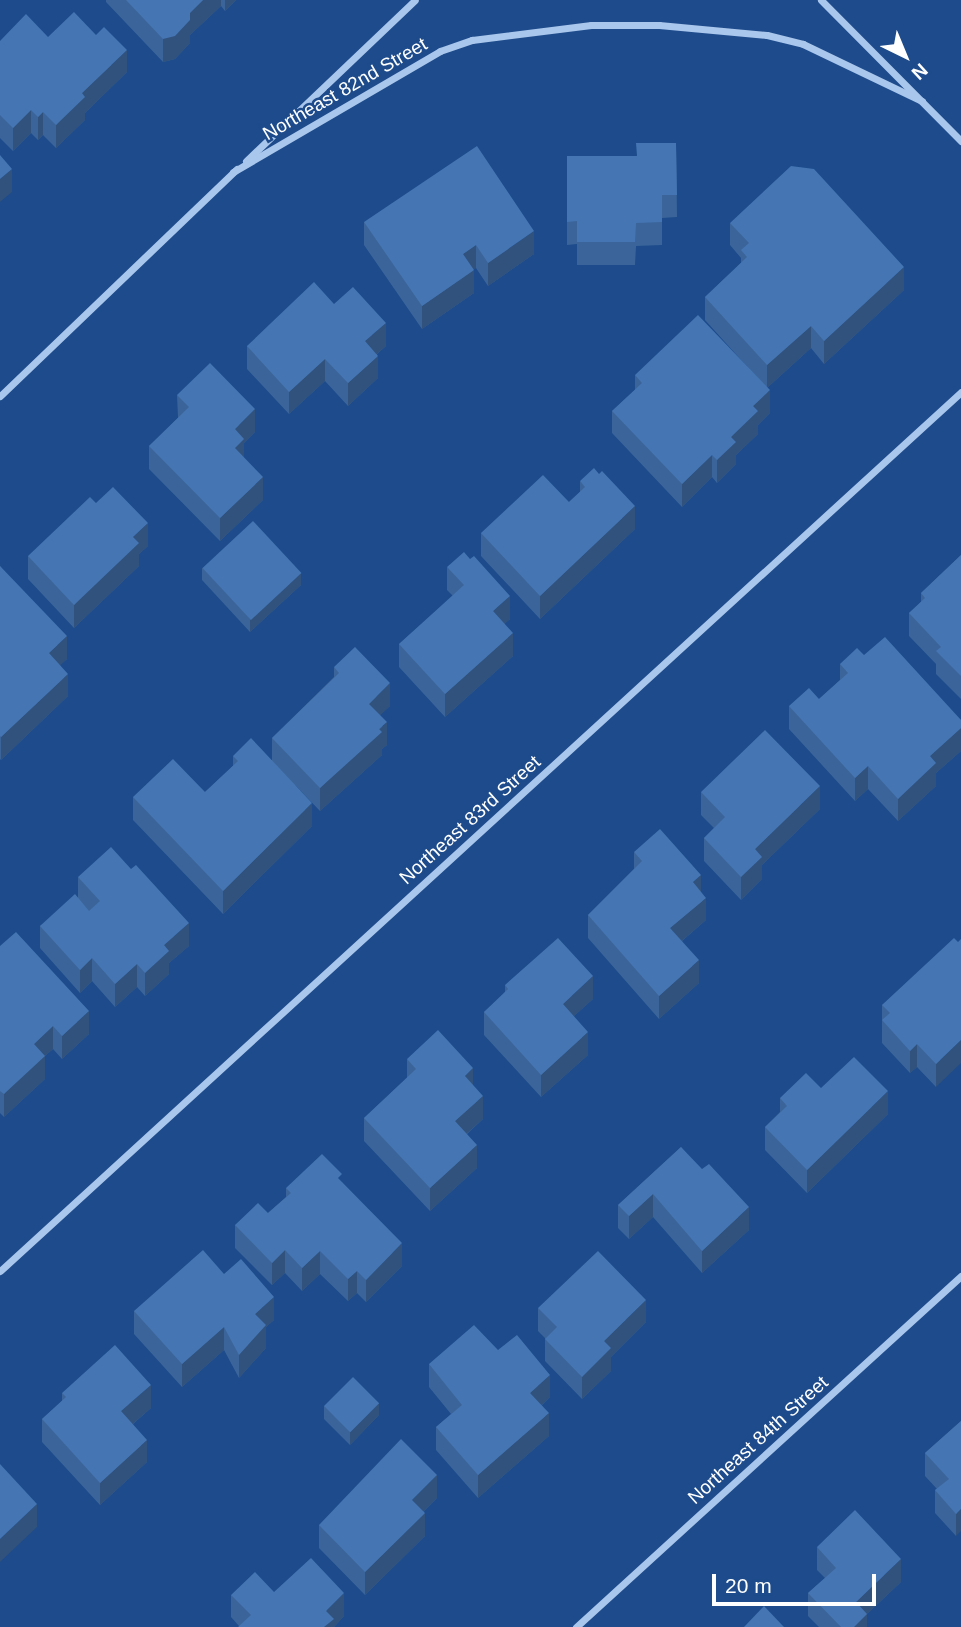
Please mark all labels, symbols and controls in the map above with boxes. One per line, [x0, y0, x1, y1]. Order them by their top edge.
north arrow [870, 21, 940, 91]
street label: Northeast 82nd Street [259, 33, 431, 145]
text: N [907, 59, 932, 84]
street label: Northeast 83rd Street [395, 751, 545, 889]
street label: Northeast 84th Street [683, 1371, 833, 1509]
scale bar [716, 1560, 880, 1604]
text: 20 m [725, 1574, 772, 1597]

